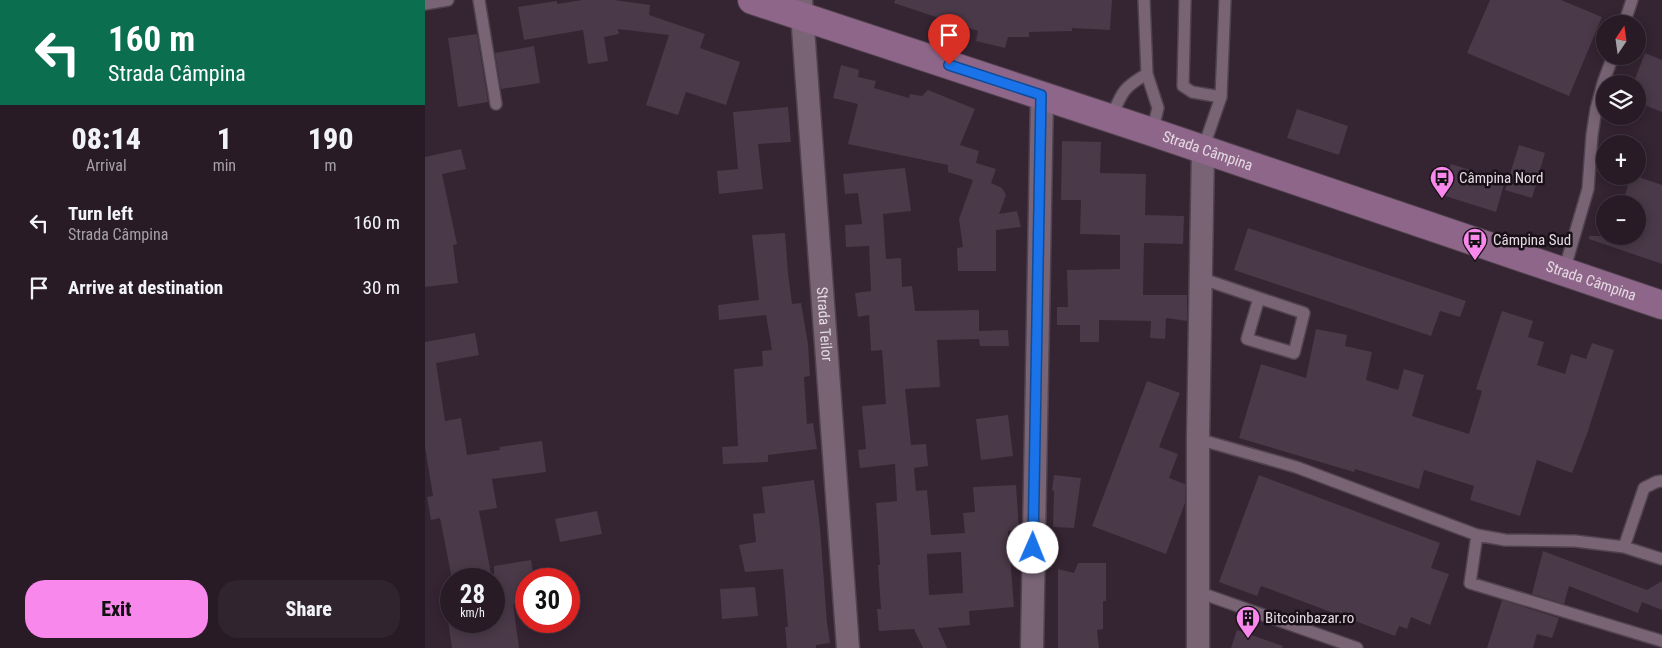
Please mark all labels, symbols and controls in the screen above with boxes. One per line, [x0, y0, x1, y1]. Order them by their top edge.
pin [928, 14, 970, 65]
north arrow [1596, 15, 1646, 65]
map controls [1596, 15, 1646, 245]
text: 160 m [108, 19, 195, 60]
icon: left [25, 20, 90, 85]
icon: arrive [935, 21, 963, 49]
text: Strada Câmpina [108, 61, 246, 86]
button: layers [1596, 75, 1646, 125]
text: 08:14 [72, 121, 141, 156]
text: 1 [217, 121, 232, 156]
text: 190 [308, 121, 353, 156]
street label: Strada Câmpina [1160, 127, 1255, 175]
button: + [1596, 135, 1646, 185]
text: Arrival [86, 156, 127, 175]
text: min [213, 156, 236, 175]
text: m [325, 156, 337, 175]
bus stop icon: Câmpina Nord [1429, 165, 1455, 199]
place label: Câmpina Nord [1459, 169, 1543, 187]
button: − [1596, 195, 1646, 245]
text: Turn left [68, 202, 133, 225]
icon: left [25, 209, 53, 237]
text: 160 m [353, 211, 400, 234]
text: Strada Câmpina [68, 225, 168, 244]
bus stop icon: Câmpina Sud [1462, 227, 1488, 261]
place label: Câmpina Sud [1493, 231, 1571, 249]
street label: Strada Câmpina [1544, 257, 1639, 305]
icon: arrive [25, 274, 53, 302]
text: Arrive at destination [68, 276, 223, 299]
text: 30 m [363, 276, 400, 299]
street label: Strada Teilor [813, 286, 836, 362]
position arrow [1006, 521, 1058, 573]
speed limit sign: 30 [515, 568, 580, 633]
button: Exit [25, 580, 208, 638]
button: Share [218, 580, 400, 638]
text: 28 [460, 580, 485, 609]
building icon: Bitcoinbazar.ro [1235, 605, 1261, 639]
text: km/h [460, 606, 485, 620]
place label: Bitcoinbazar.ro [1265, 609, 1354, 627]

